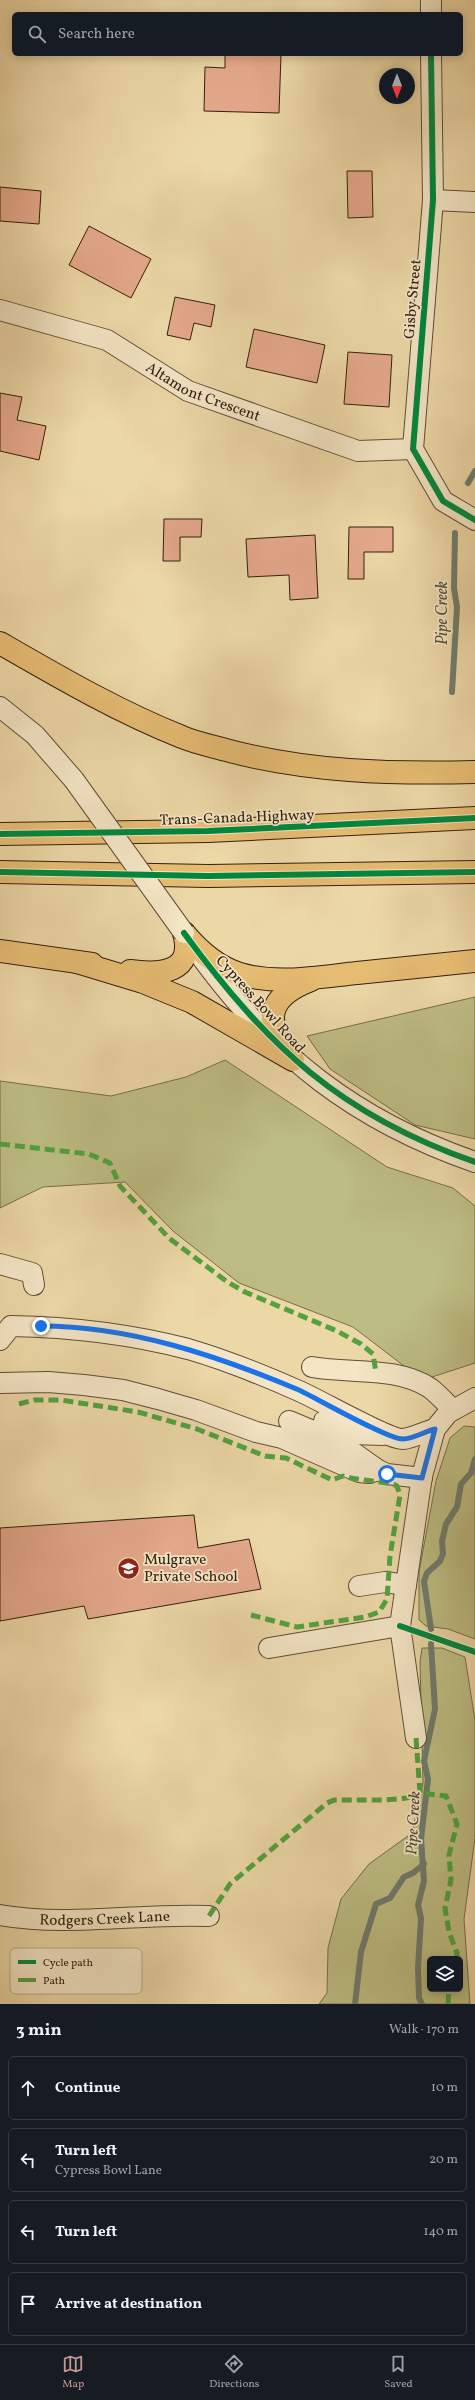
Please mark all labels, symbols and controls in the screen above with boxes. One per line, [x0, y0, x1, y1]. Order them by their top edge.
search box [12, 12, 463, 56]
icon: search [26, 23, 48, 45]
text: Search here [58, 24, 135, 45]
north arrow [379, 68, 415, 104]
street label: Gisby Street [400, 258, 427, 340]
street label: Altamont Crescent [141, 358, 263, 428]
water label: Pipe Creek [432, 580, 454, 645]
street label: Trans-Canada Highway [159, 805, 315, 832]
street label: Cypress Bowl Road [210, 951, 310, 1059]
route end [32, 1317, 50, 1335]
route start [378, 1465, 396, 1483]
place label: Mulgrave Private School [144, 1550, 238, 1588]
school or university icon: Mulgrave Private School [115, 1555, 141, 1581]
water label: Pipe Creek [401, 1790, 427, 1856]
street label: Rodgers Creek Lane [39, 1907, 170, 1932]
legend [10, 1948, 142, 1994]
text: Cycle path [43, 1956, 93, 1971]
map controls [427, 1956, 463, 1992]
button: layers [427, 1956, 463, 1992]
text: Path [43, 1974, 66, 1989]
text: 3 min [16, 2019, 62, 2042]
text: Walk · 170 m [389, 2021, 459, 2039]
icon: ahead [17, 2077, 39, 2099]
text: Continue [55, 2078, 120, 2099]
text: 10 m [431, 2079, 458, 2097]
text: Turn left [55, 2141, 117, 2162]
icon: left [17, 2149, 39, 2171]
text: 20 m [429, 2151, 458, 2169]
text: Cypress Bowl Lane [55, 2162, 162, 2180]
icon: left [17, 2221, 39, 2243]
text: Turn left [55, 2222, 117, 2243]
text: 140 m [424, 2223, 458, 2241]
icon: arrive [17, 2293, 39, 2315]
text: Arrive at destination [55, 2294, 202, 2315]
tab: Map [62, 2353, 84, 2392]
tab: Directions [209, 2353, 260, 2392]
tab: Saved [384, 2353, 413, 2392]

